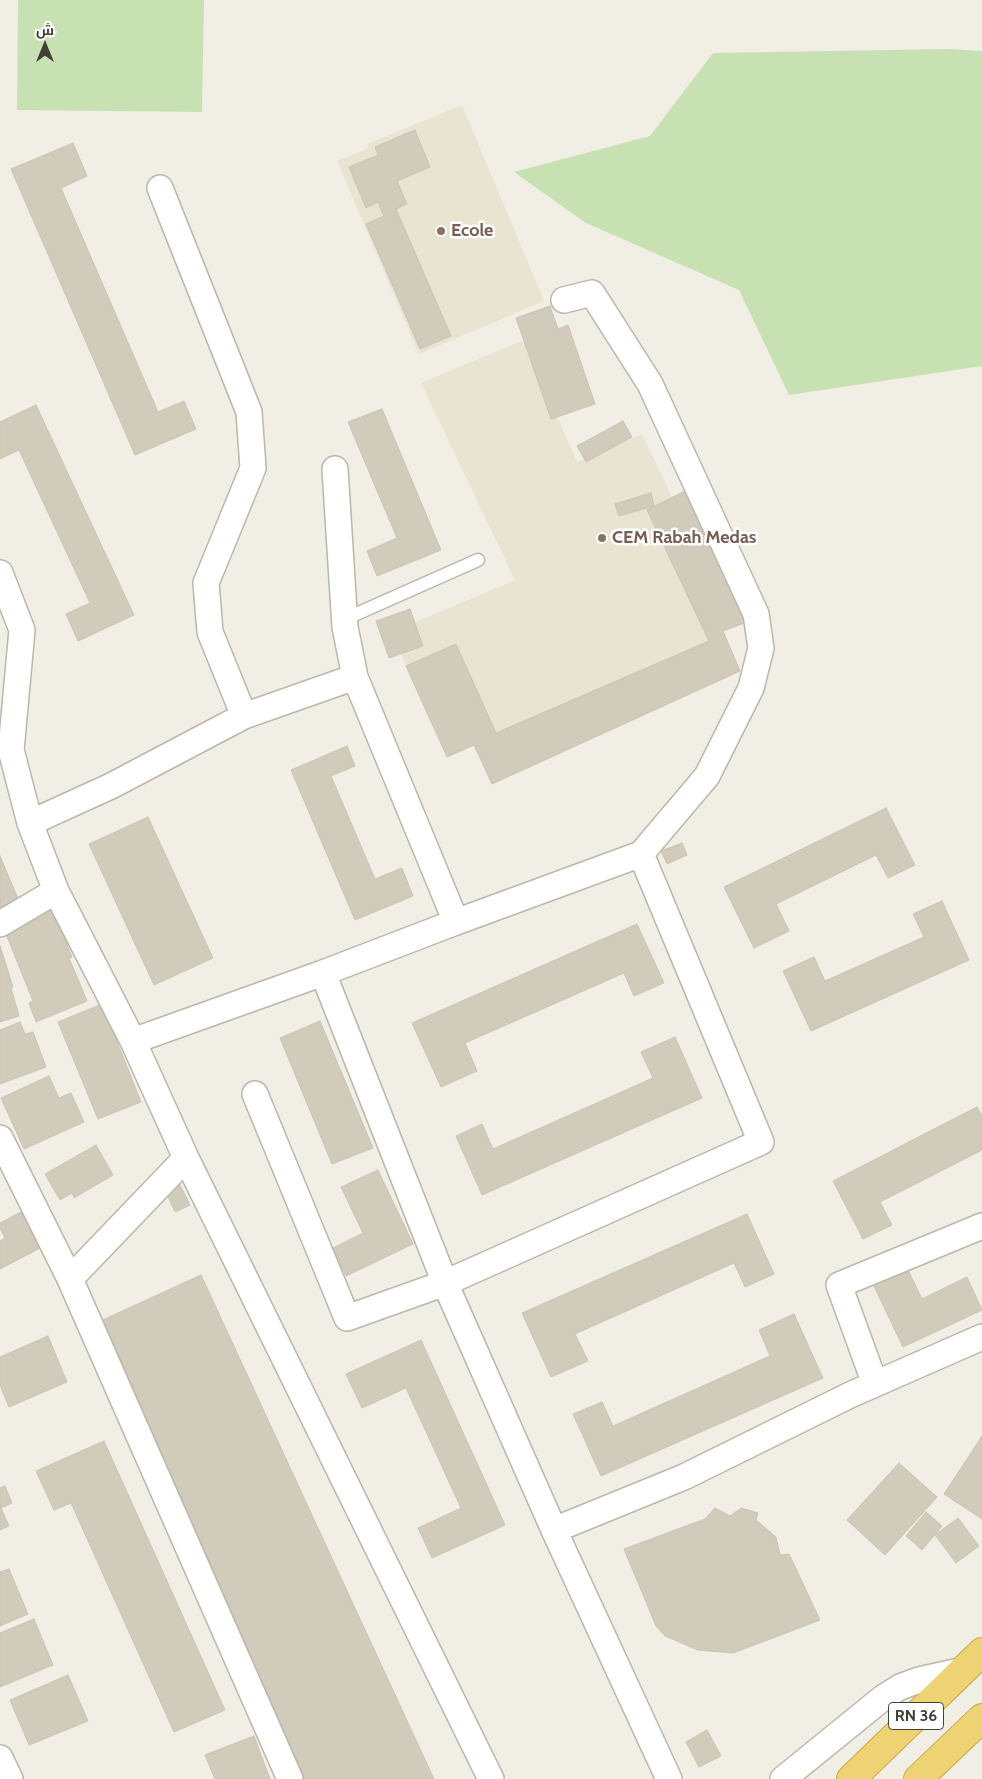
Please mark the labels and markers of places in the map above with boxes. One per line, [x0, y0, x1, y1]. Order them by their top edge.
place label: Ecole [451, 220, 493, 242]
marker: Ecole [435, 225, 447, 237]
place label: CEM Rabah Medas [612, 527, 756, 549]
marker: CEM Rabah Medas [596, 532, 608, 544]

